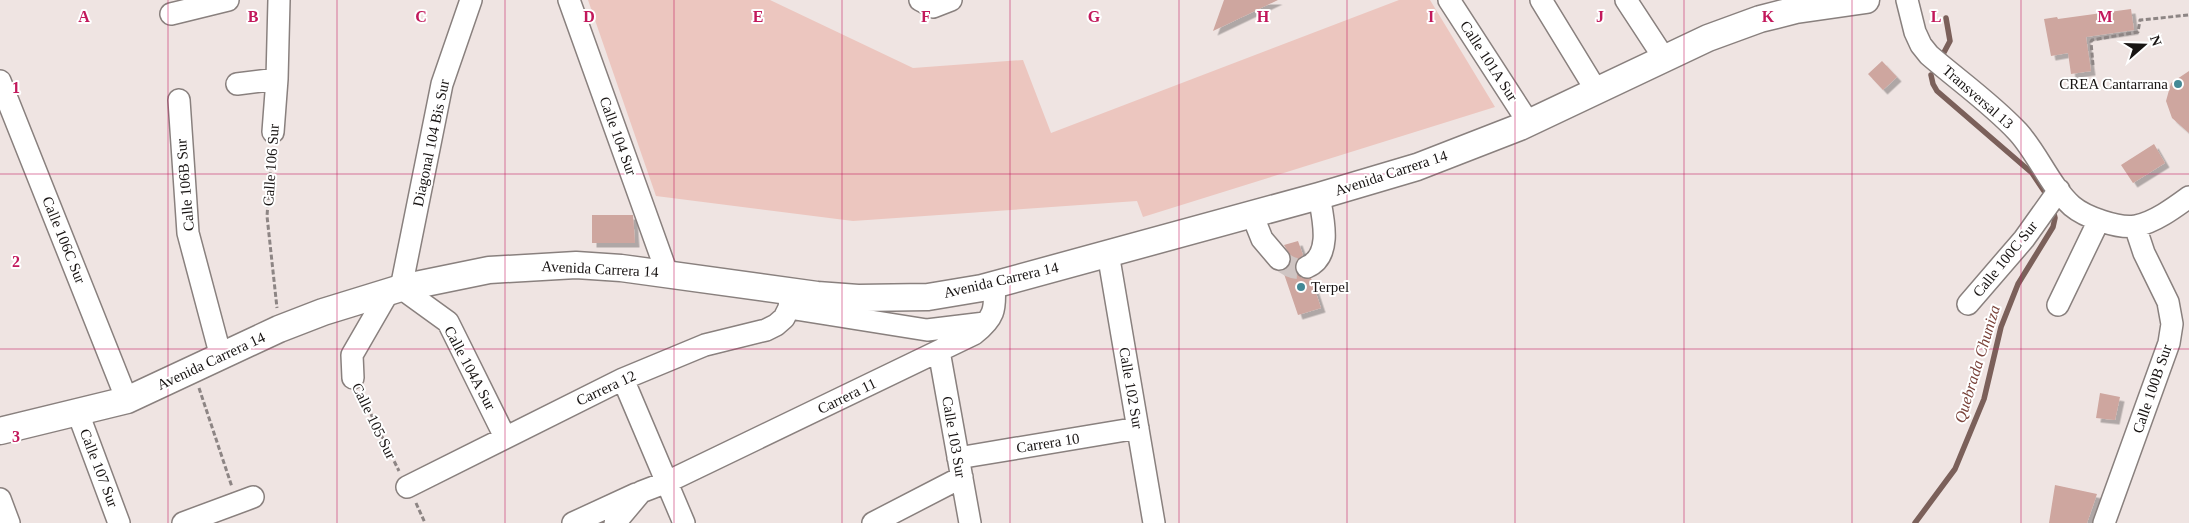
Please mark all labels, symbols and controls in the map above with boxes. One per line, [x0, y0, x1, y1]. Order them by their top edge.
text: A [78, 8, 90, 25]
text: B [248, 8, 259, 25]
text: C [415, 8, 427, 25]
text: D [583, 8, 595, 25]
text: E [753, 8, 763, 25]
text: F [921, 8, 931, 25]
text: G [1088, 8, 1101, 25]
text: H [1257, 8, 1270, 25]
text: I [1428, 8, 1434, 25]
text: J [1596, 8, 1604, 25]
text: K [1762, 8, 1775, 25]
text: L [1931, 8, 1941, 25]
text: M [2097, 8, 2113, 25]
street label: Calle 101A Sur [1457, 18, 1521, 104]
north arrow [2119, 20, 2169, 70]
text: N [2147, 33, 2165, 48]
street label: Transversal 13 [1939, 62, 2017, 132]
place label: CREA Cantarrana [2059, 76, 2168, 92]
street label: Diagonal 104 Bis Sur [410, 78, 452, 208]
marker: CREA Cantarrana [2172, 78, 2184, 90]
text: 1 [12, 79, 20, 96]
street label: Calle 104 Sur [596, 95, 640, 177]
street label: Calle 106 Sur [260, 123, 282, 207]
street label: Calle 106B Sur [173, 138, 197, 232]
street label: Avenida Carrera 14 [1333, 147, 1450, 199]
street label: Calle 106C Sur [39, 194, 89, 286]
street label: Calle 100C Sur [1970, 218, 2040, 300]
text: 2 [12, 253, 20, 270]
street label: Avenida Carrera 14 [541, 258, 659, 280]
street label: Avenida Carrera 14 [942, 259, 1060, 301]
place label: Terpel [1311, 279, 1349, 295]
marker: Terpel [1295, 281, 1307, 293]
water label: Quebrada Chuniza [1951, 303, 2003, 425]
street label: Calle 104A Sur [441, 323, 499, 413]
street label: Avenida Carrera 14 [155, 329, 268, 393]
street label: Calle 100B Sur [2129, 343, 2175, 435]
street label: Calle 102 Sur [1116, 346, 1146, 430]
street label: Carrera 12 [574, 367, 638, 409]
street label: Carrera 11 [815, 375, 879, 417]
street label: Calle 105 Sur [349, 380, 399, 462]
street label: Calle 103 Sur [939, 395, 969, 479]
street label: Calle 107 Sur [77, 427, 121, 509]
text: 3 [12, 428, 20, 445]
street label: Carrera 10 [1015, 430, 1081, 456]

